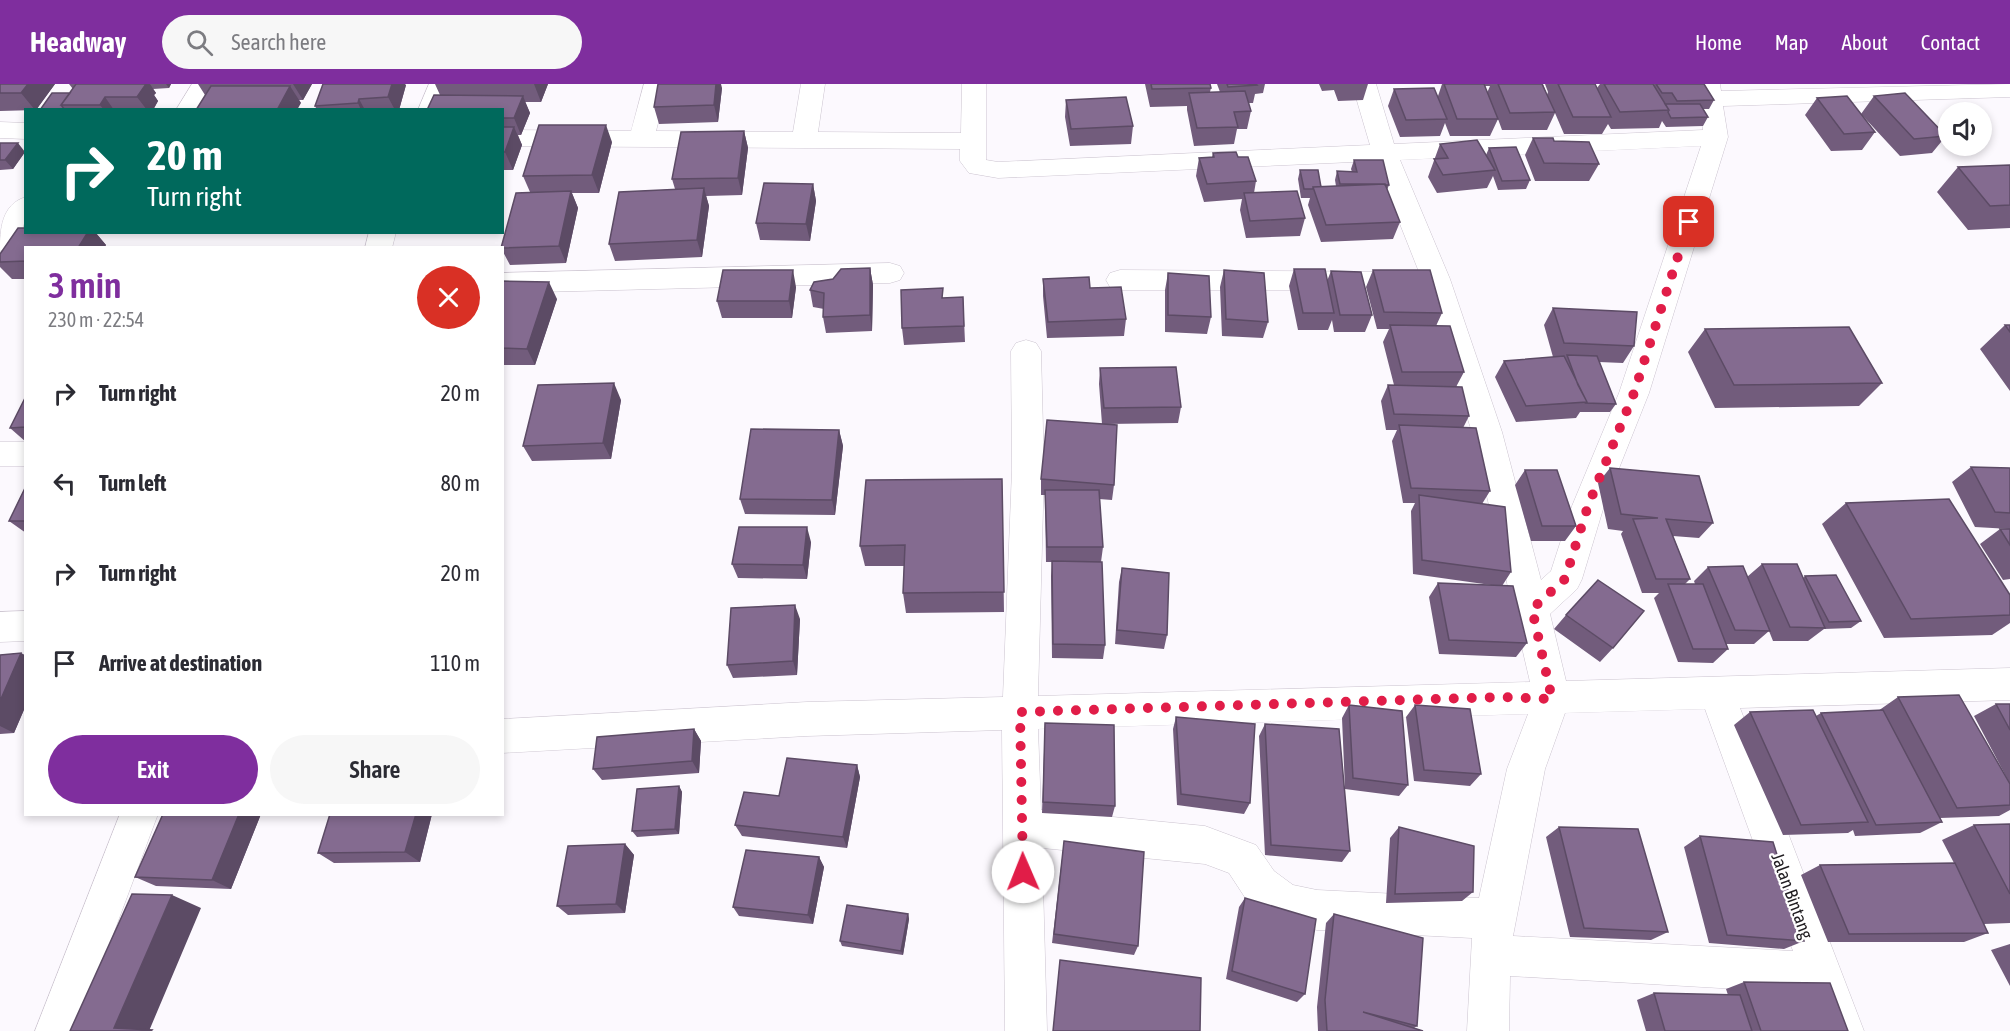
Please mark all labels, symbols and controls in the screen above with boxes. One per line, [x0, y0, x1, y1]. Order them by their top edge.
search box [162, 15, 582, 69]
text: Headway [30, 26, 126, 58]
icon: search [183, 26, 216, 59]
text: Search here [231, 29, 326, 55]
text: Home [1695, 30, 1742, 54]
text: Map [1775, 30, 1809, 54]
text: About [1842, 30, 1888, 54]
text: Contact [1921, 30, 1980, 54]
map controls [1938, 102, 1992, 156]
button: sound [1938, 102, 1992, 156]
text: 20 m [147, 131, 222, 179]
icon: right [48, 132, 126, 210]
text: Turn right [147, 181, 242, 212]
pin [1663, 196, 1714, 247]
icon: arrive [1672, 205, 1705, 238]
text: 3 min [48, 264, 122, 306]
button: close [417, 266, 480, 329]
text: 230 m · 22:54 [48, 308, 144, 331]
icon: right [48, 377, 81, 410]
text: Turn right [99, 380, 176, 406]
text: 20 m [440, 380, 480, 406]
icon: left [48, 467, 81, 500]
text: Turn left [99, 470, 166, 496]
text: 80 m [440, 470, 480, 496]
icon: right [48, 557, 81, 590]
text: Turn right [99, 560, 176, 586]
text: 20 m [440, 560, 480, 586]
icon: arrive [48, 647, 81, 680]
text: Arrive at destination [99, 650, 262, 676]
text: 110 m [430, 650, 480, 676]
button: Exit [48, 735, 258, 804]
button: Share [270, 735, 480, 804]
position arrow [991, 840, 1055, 904]
street label: Jalan Bintang [1767, 850, 1818, 942]

